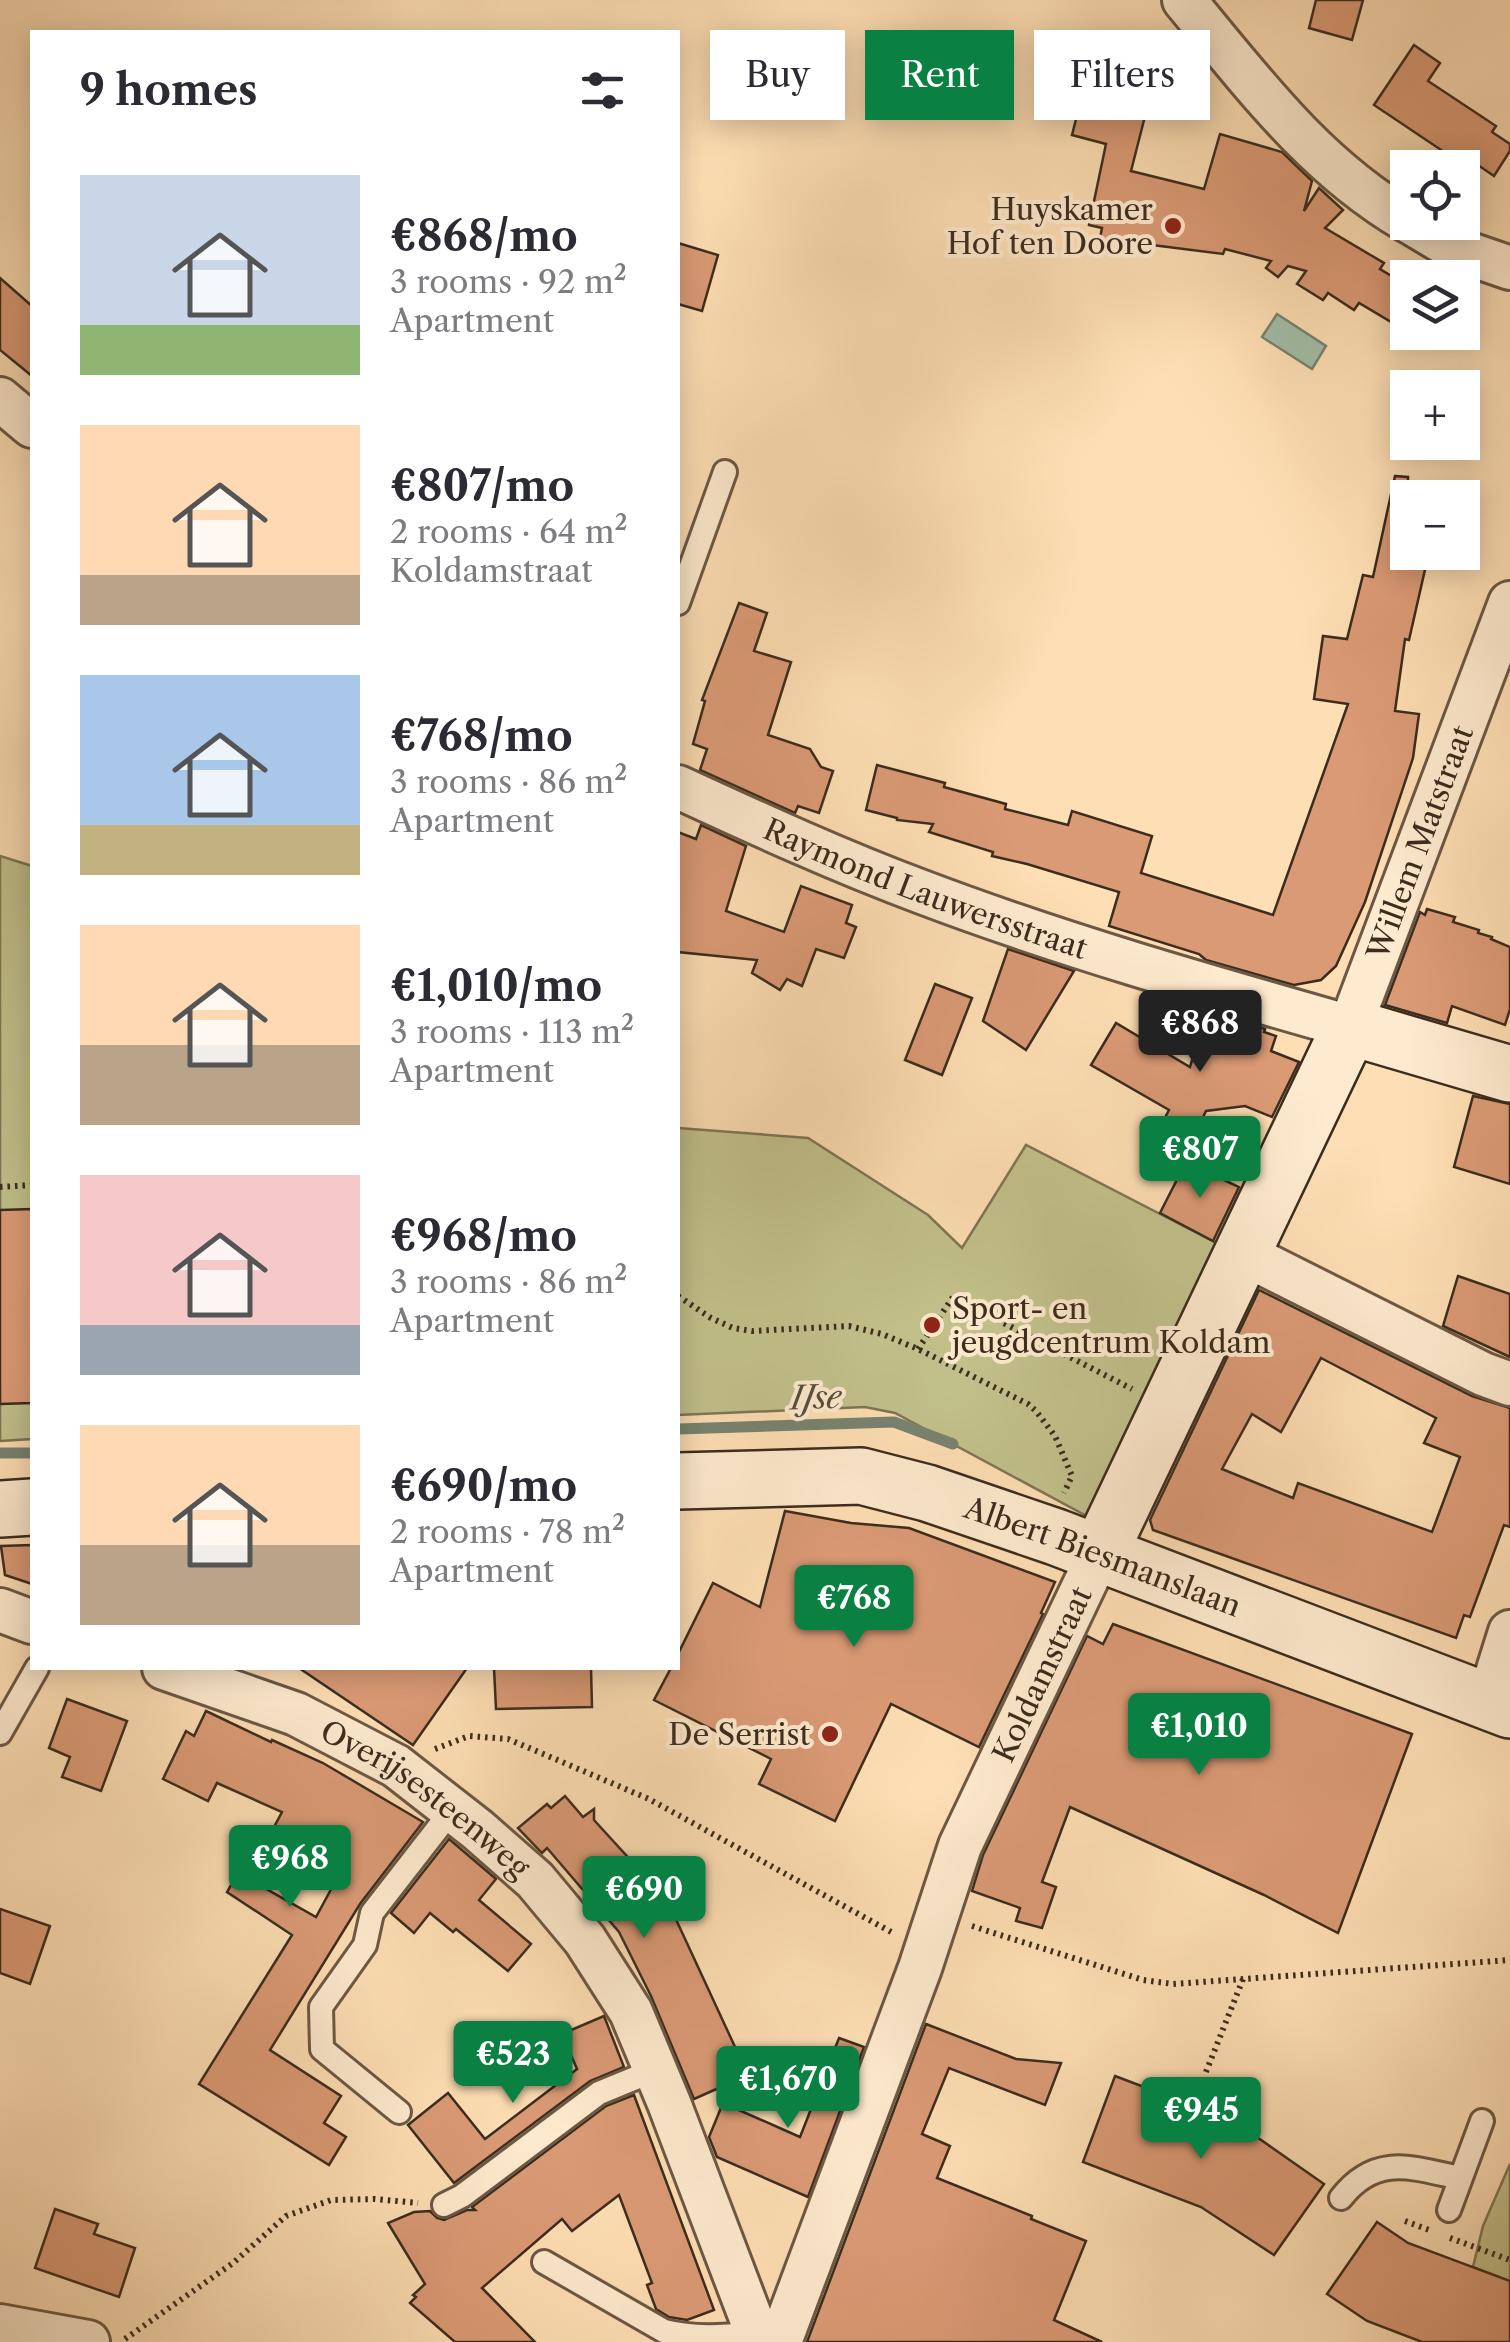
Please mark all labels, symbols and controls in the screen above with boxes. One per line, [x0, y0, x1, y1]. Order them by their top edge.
chip: Buy [710, 30, 845, 120]
chip: Rent [865, 30, 1014, 120]
chip: Filters [1034, 30, 1210, 120]
icon: filters [575, 63, 630, 118]
text: 9 homes [80, 64, 258, 116]
map controls [1390, 150, 1480, 570]
button: locate [1390, 150, 1480, 240]
place label: Huyskamer Hof ten Doore [947, 191, 1153, 262]
text: €868/mo [390, 210, 578, 262]
icon: home [160, 215, 280, 335]
marker: Huyskamer Hof ten Doore [1162, 215, 1184, 237]
button: layers [1390, 260, 1480, 350]
text: 3 rooms · 92 m² [390, 262, 627, 301]
text: Apartment [390, 301, 554, 340]
button: + [1390, 370, 1480, 460]
text: €807/mo [390, 460, 574, 512]
icon: home [160, 465, 280, 585]
button: − [1390, 480, 1480, 570]
text: 2 rooms · 64 m² [390, 512, 628, 551]
text: Koldamstraat [390, 551, 593, 590]
text: €768/mo [390, 710, 573, 762]
icon: home [160, 715, 280, 835]
street label: Willem Matstraat [1358, 720, 1481, 965]
text: 3 rooms · 86 m² [390, 762, 627, 801]
text: Apartment [390, 801, 554, 840]
street label: Raymond Lauwersstraat [758, 810, 1093, 967]
text: €1,010/mo [390, 960, 602, 1012]
icon: home [160, 965, 280, 1085]
pin: €868 [1141, 990, 1259, 1075]
text: €868 [1161, 1003, 1239, 1042]
text: 3 rooms · 113 m² [390, 1012, 634, 1051]
text: Apartment [390, 1051, 554, 1090]
pin: €807 [1141, 1116, 1259, 1201]
text: €807 [1161, 1129, 1239, 1168]
text: €968/mo [390, 1210, 577, 1262]
icon: home [160, 1215, 280, 1335]
text: 3 rooms · 86 m² [390, 1262, 627, 1301]
place label: Sport- en jeugdcentrum Koldam [947, 1290, 1270, 1361]
text: Apartment [390, 1301, 554, 1340]
marker: Sport- en jeugdcentrum Koldam [921, 1314, 943, 1336]
water label: IJse [787, 1377, 844, 1417]
text: €690/mo [390, 1460, 577, 1512]
icon: home [160, 1465, 280, 1585]
street label: Albert Biesmanslaan [959, 1488, 1246, 1624]
text: 2 rooms · 78 m² [390, 1512, 625, 1551]
text: Apartment [390, 1551, 554, 1590]
pin: €768 [795, 1565, 913, 1650]
text: €768 [816, 1578, 892, 1617]
street label: Koldamstraat [984, 1580, 1099, 1768]
pin: €1,010 [1118, 1693, 1280, 1778]
text: €1,010 [1150, 1706, 1248, 1745]
street label: Overijsesteenweg [315, 1712, 538, 1886]
place label: De Serrist [668, 1716, 810, 1753]
marker: De Serrist [819, 1723, 841, 1745]
pin: €968 [231, 1825, 349, 1910]
text: €968 [251, 1838, 329, 1877]
pin: €690 [585, 1856, 703, 1941]
text: €690 [605, 1869, 683, 1908]
pin: €523 [454, 2021, 572, 2106]
text: €523 [476, 2034, 551, 2073]
pin: €1,670 [707, 2046, 869, 2131]
text: €1,670 [738, 2059, 838, 2098]
pin: €945 [1142, 2077, 1260, 2162]
text: €945 [1163, 2090, 1239, 2129]

